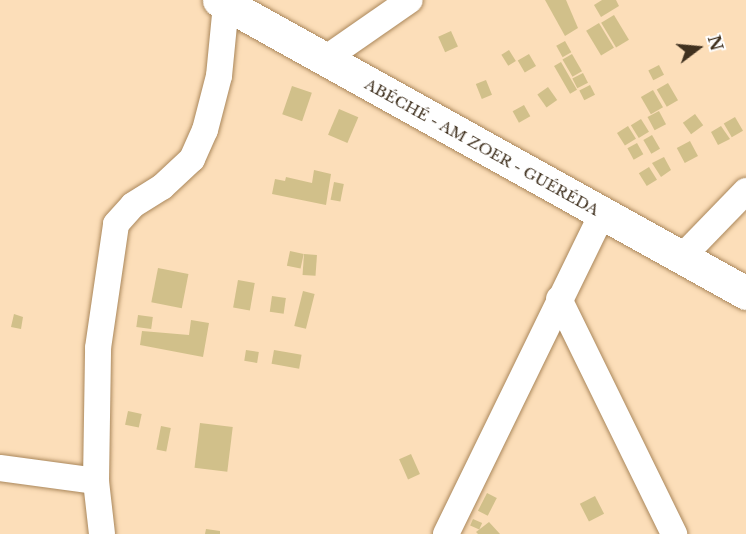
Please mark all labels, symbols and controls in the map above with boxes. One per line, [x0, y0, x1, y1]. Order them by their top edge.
north arrow [668, 18, 728, 78]
text: N [704, 33, 727, 53]
street label: ABÉCHÉ - AM ZOER - GUÉRÉDA [361, 75, 603, 219]

